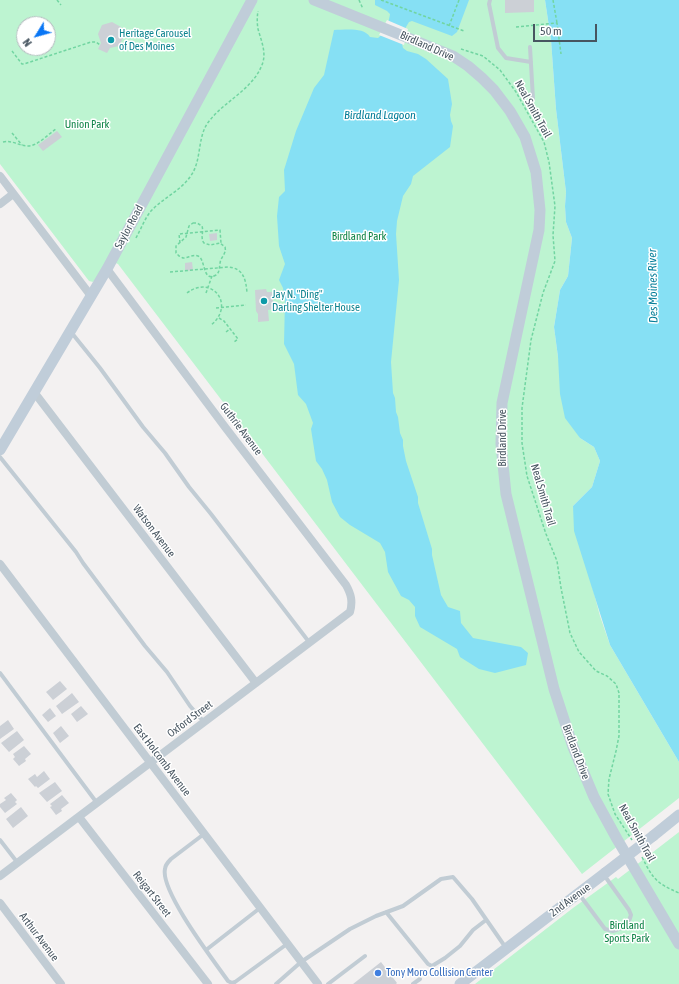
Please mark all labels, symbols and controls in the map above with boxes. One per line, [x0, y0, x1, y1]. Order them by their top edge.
north arrow [16, 16, 56, 56]
scale bar [535, 16, 599, 42]
text: 50 m [540, 24, 562, 38]
place label: Heritage Carousel of Des Moines [119, 27, 191, 53]
street label: Birdland Drive [398, 28, 456, 64]
marker: Heritage Carousel of Des Moines [106, 35, 116, 45]
text: N [20, 36, 34, 49]
street label: Neal Smith Trail [512, 78, 554, 140]
water label: Birdland Lagoon [344, 108, 416, 122]
park label: Union Park [65, 118, 109, 132]
street label: Saylor Road [112, 203, 146, 251]
park label: Birdland Park [332, 230, 386, 244]
water label: Des Moines River [645, 249, 661, 323]
place label: Jay N. "Ding" Darling Shelter House [272, 288, 360, 314]
marker: Jay N. "Ding" Darling Shelter House [259, 296, 269, 306]
street label: Guthrie Avenue [217, 400, 265, 458]
street label: Birdland Drive [496, 409, 510, 467]
street label: Neal Smith Trail [528, 462, 558, 528]
street label: Watson Avenue [130, 502, 178, 560]
street label: Oxford Street [165, 698, 215, 740]
street label: East Holcomb Avenue [131, 721, 193, 799]
street label: Birdland Drive [560, 723, 592, 781]
street label: Neal Smith Trail [616, 802, 658, 864]
street label: Reigart Street [130, 868, 174, 920]
street label: 2nd Avenue [547, 880, 593, 920]
street label: Arthur Avenue [16, 910, 62, 964]
park label: Birdland Sports Park [604, 919, 650, 945]
place label: Tony Moro Collision Center [386, 966, 493, 980]
marker: Tony Moro Collision Center [373, 968, 383, 978]

